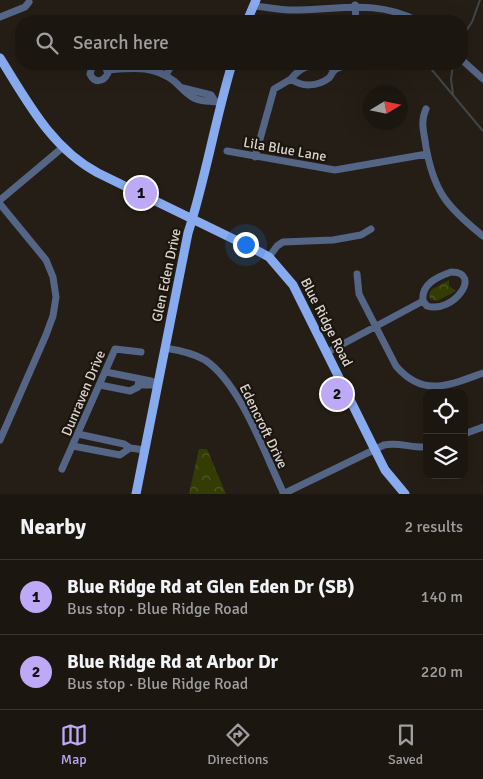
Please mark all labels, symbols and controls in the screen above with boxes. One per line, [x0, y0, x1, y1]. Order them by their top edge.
search box [15, 15, 468, 70]
icon: search [33, 29, 61, 57]
text: Search here [73, 31, 169, 55]
north arrow [363, 85, 408, 130]
street label: Lila Blue Lane [242, 134, 328, 165]
pin: 1 [125, 174, 157, 212]
street label: Glen Eden Drive [148, 227, 185, 323]
your location [233, 232, 259, 258]
street label: Blue Ridge Road [297, 275, 356, 369]
street label: Dunraven Drive [58, 348, 109, 439]
pin: 2 [321, 375, 353, 413]
street label: Edencroft Drive [236, 381, 291, 471]
map controls [423, 389, 468, 479]
button: locate [423, 389, 468, 434]
button: layers [423, 434, 468, 479]
text: Nearby [20, 514, 86, 540]
text: 2 results [404, 517, 463, 537]
text: Blue Ridge Rd at Glen Eden Dr (SB) [67, 575, 355, 599]
text: 1 [32, 587, 40, 607]
text: 140 m [421, 587, 463, 607]
text: Bus stop · Blue Ridge Road [67, 599, 248, 619]
text: Blue Ridge Rd at Arbor Dr [67, 650, 278, 674]
text: 2 [32, 662, 40, 682]
text: 220 m [421, 662, 463, 682]
text: Bus stop · Blue Ridge Road [67, 674, 248, 694]
tab: Map [60, 721, 88, 768]
tab: Directions [207, 721, 268, 768]
tab: Saved [388, 721, 423, 768]

